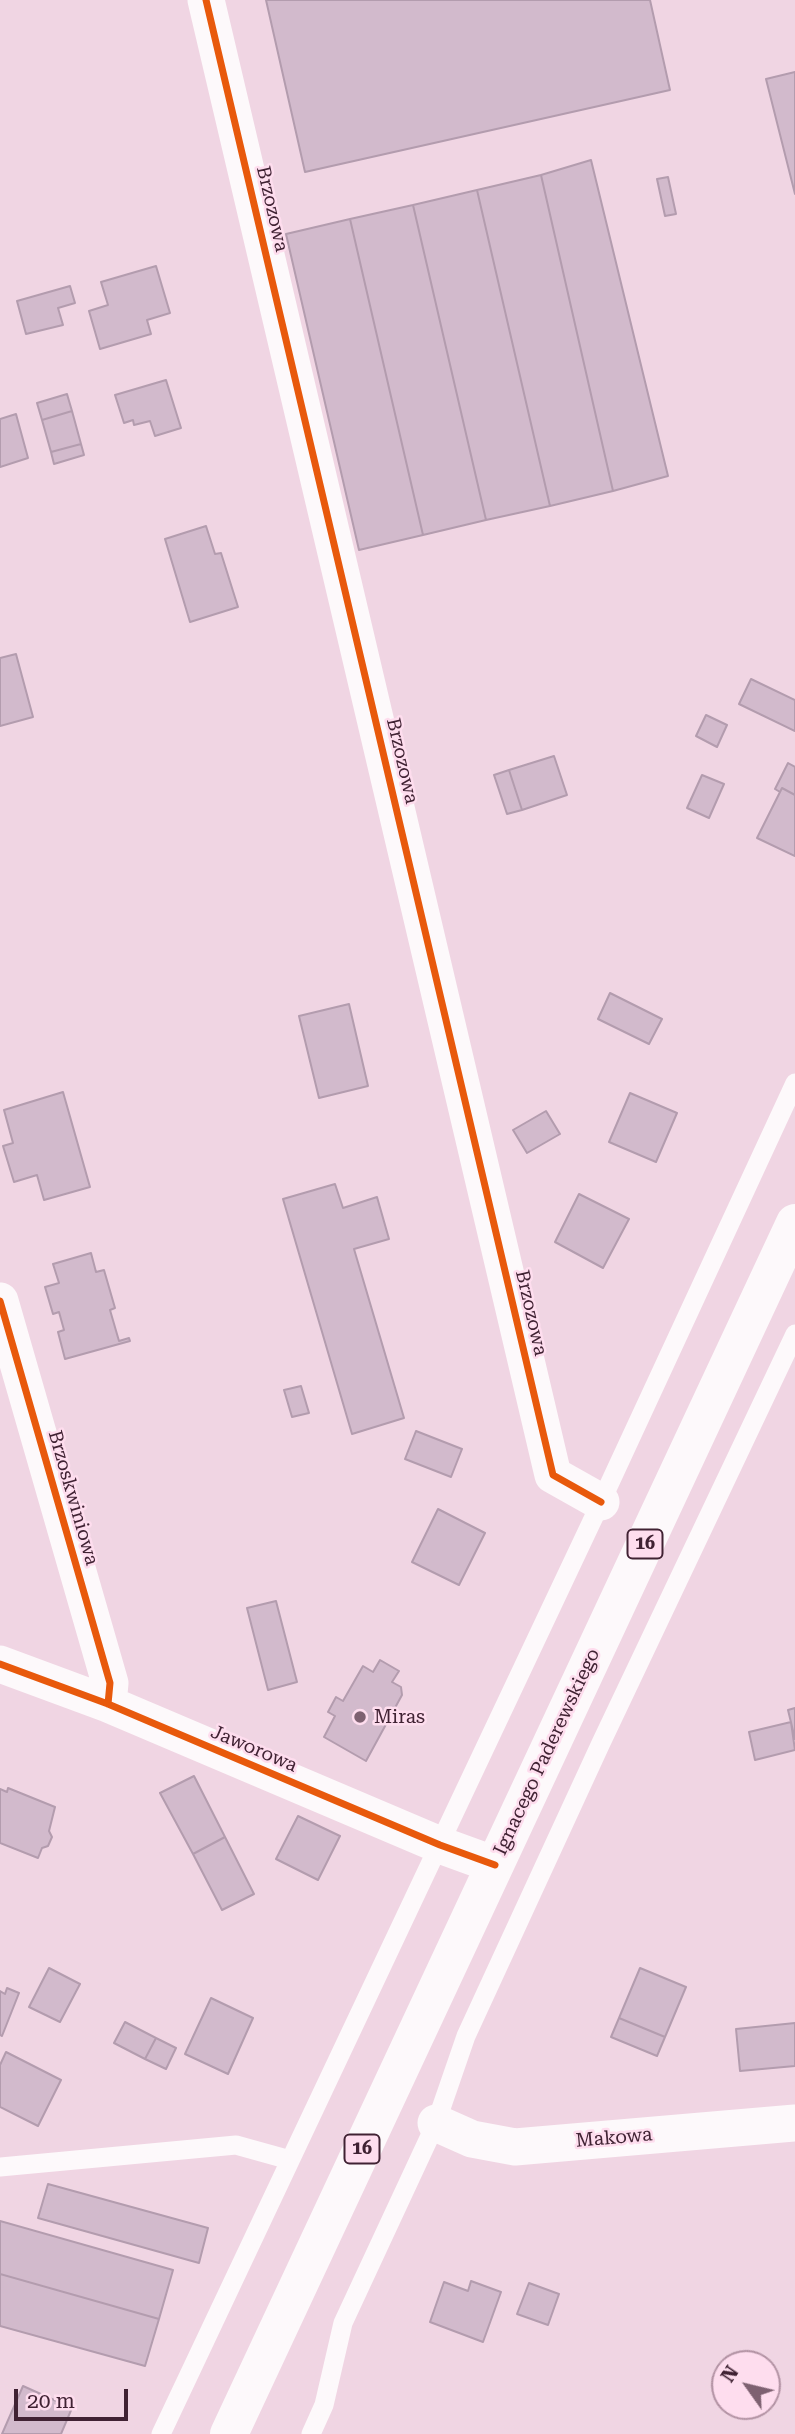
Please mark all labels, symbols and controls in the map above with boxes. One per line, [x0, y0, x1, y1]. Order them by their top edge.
street label: Brzozowa [251, 164, 293, 254]
street label: Brzozowa [381, 716, 423, 806]
street label: Brzozowa [510, 1268, 552, 1358]
street label: Brzoskwiniowa [43, 1428, 103, 1568]
road number: 16 [628, 1530, 662, 1559]
street label: Ignacego Paderewskiego [489, 1645, 605, 1859]
place label: Miras [374, 1706, 425, 1728]
marker: Miras [352, 1709, 368, 1725]
street label: Jaworowa [207, 1721, 301, 1777]
street label: Makowa [575, 2123, 653, 2153]
road number: 16 [344, 2134, 380, 2164]
north arrow [711, 2350, 781, 2420]
text: N [716, 2362, 743, 2387]
scale bar [18, 2374, 131, 2418]
text: 20 m [27, 2389, 75, 2413]

